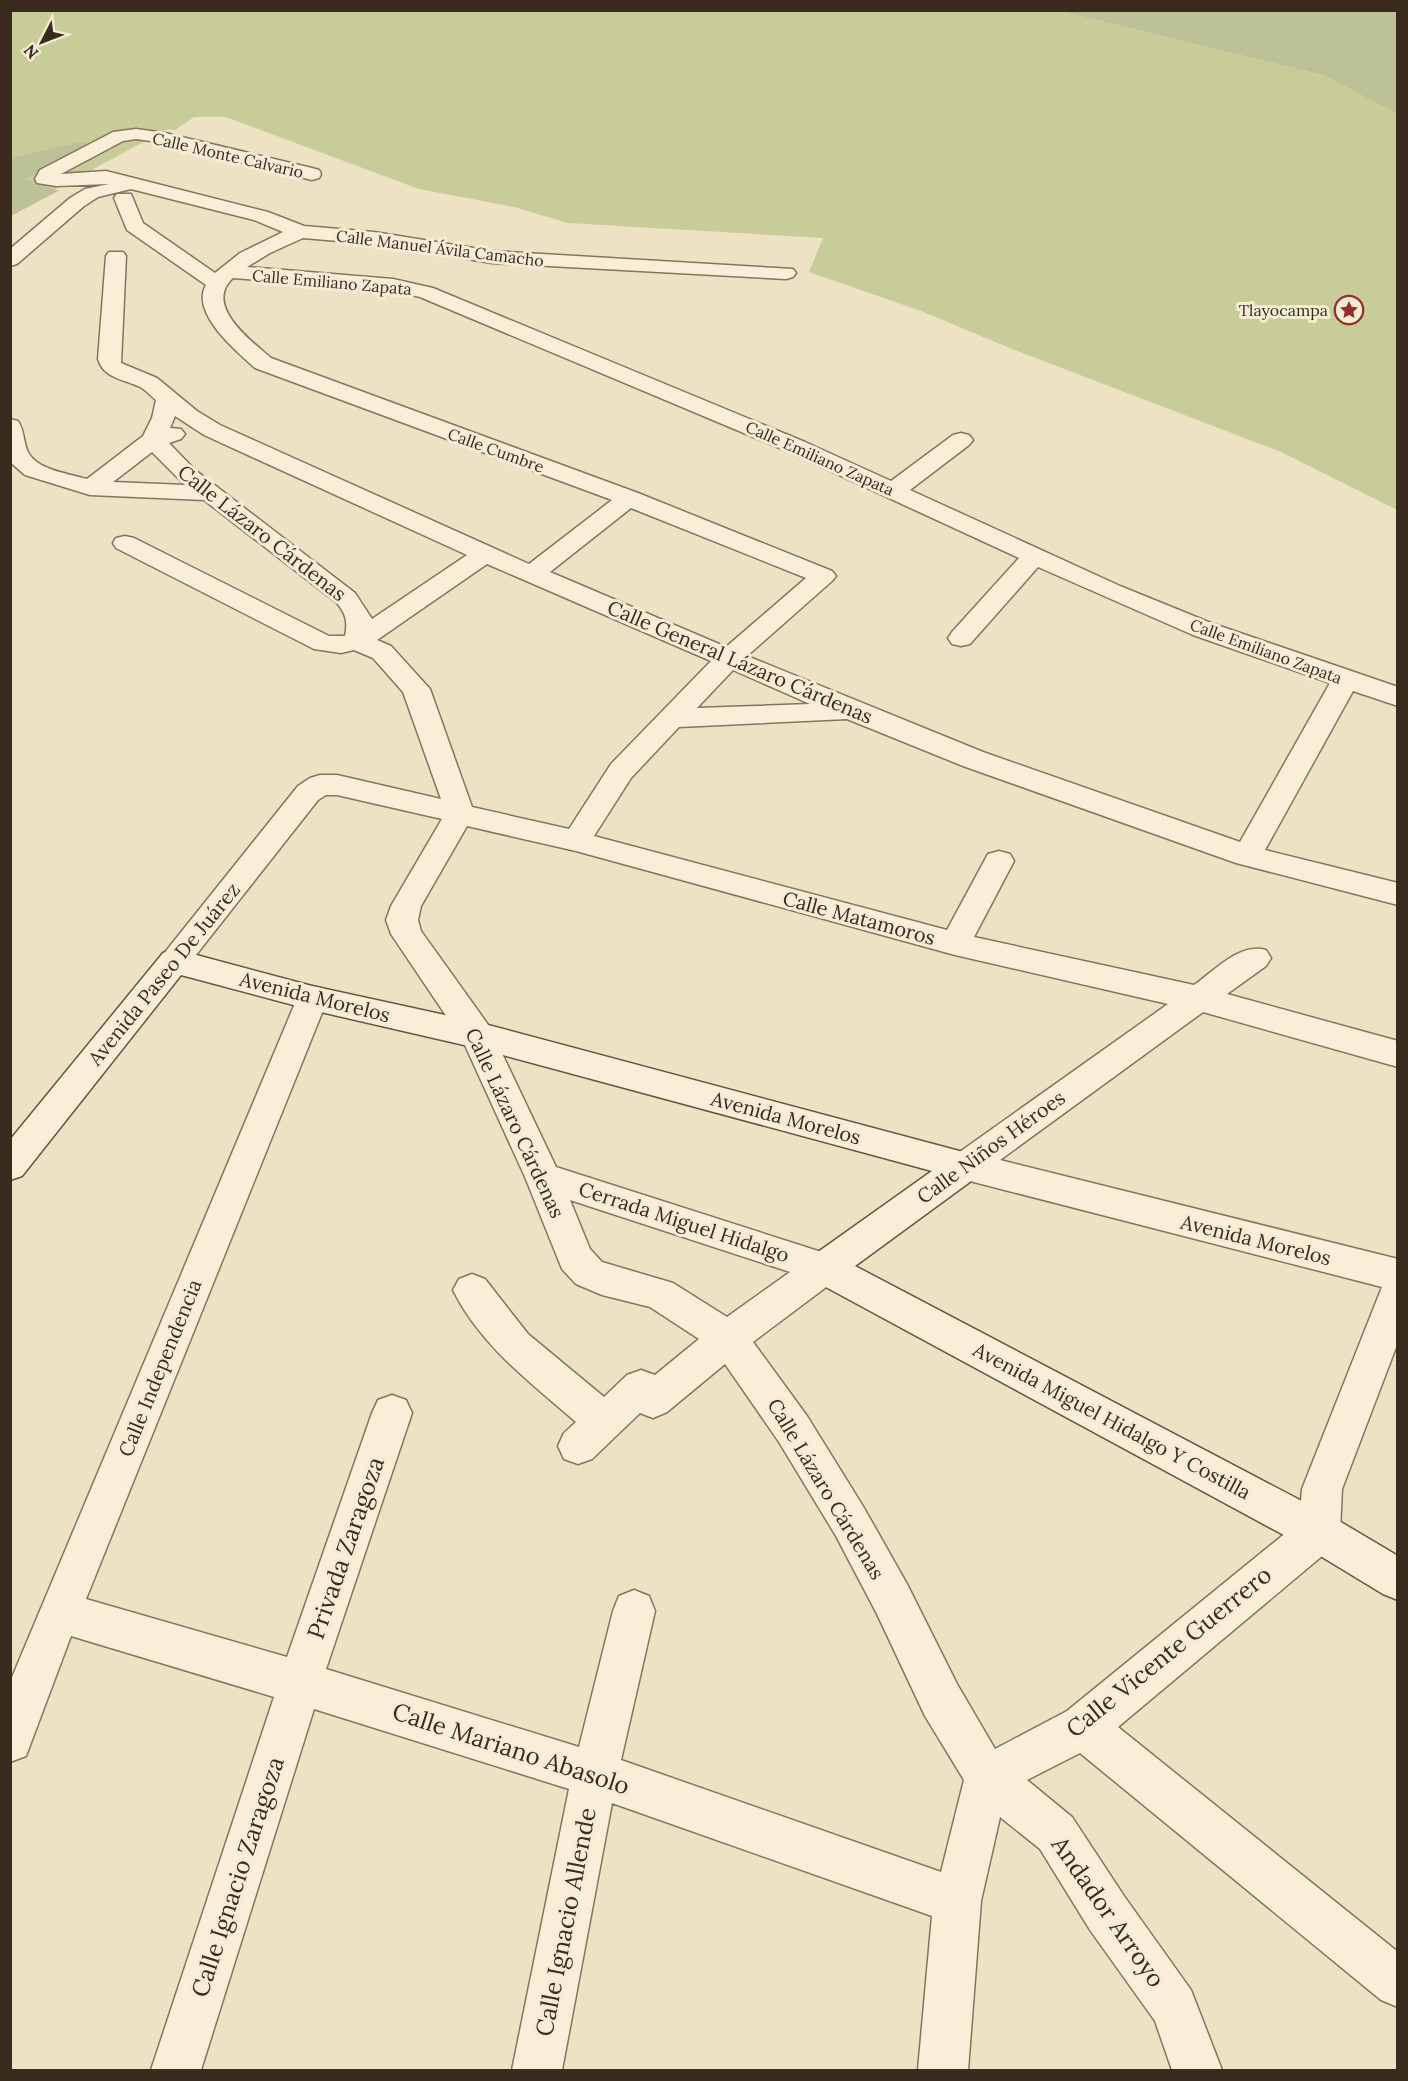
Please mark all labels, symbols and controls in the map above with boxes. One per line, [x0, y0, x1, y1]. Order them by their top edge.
north arrow [12, 12, 72, 72]
text: N [19, 41, 42, 63]
street label: Calle Monte Calvario [151, 128, 305, 182]
street label: Calle Manuel Ávila Camacho [335, 225, 545, 271]
street label: Calle Emiliano Zapata [251, 265, 413, 299]
place icon: Tlayocampa [1333, 294, 1365, 326]
place label: Tlayocampa [1239, 300, 1328, 320]
street label: Calle Emiliano Zapata [743, 416, 897, 500]
street label: Calle Cumbre [445, 423, 547, 477]
street label: Calle Lázaro Cárdenas [173, 459, 352, 606]
street label: Calle General Lázaro Cárdenas [604, 594, 877, 729]
street label: Calle Emiliano Zapata [1187, 614, 1345, 688]
street label: Avenida Paseo De Juárez [82, 877, 245, 1071]
street label: Calle Matamoros [780, 885, 938, 950]
street label: Avenida Morelos [236, 966, 393, 1027]
street label: Calle Lázaro Cárdenas [460, 1024, 571, 1222]
street label: Avenida Morelos [708, 1085, 864, 1150]
street label: Calle Niños Héroes [912, 1085, 1070, 1209]
street label: Cerrada Miguel Hidalgo [576, 1176, 793, 1267]
street label: Avenida Morelos [1177, 1209, 1334, 1270]
street label: Calle Independencia [113, 1275, 207, 1460]
street label: Avenida Miguel Hidalgo Y Costilla [968, 1336, 1255, 1505]
street label: Calle Lázaro Cárdenas [762, 1394, 890, 1584]
street label: Privada Zaragoza [300, 1453, 391, 1643]
street label: Calle Vicente Guerrero [1060, 1559, 1278, 1744]
street label: Calle Mariano Abasolo [389, 1696, 634, 1802]
street label: Calle Ignacio Zaragoza [184, 1753, 291, 2001]
street label: Calle Ignacio Allende [528, 1805, 603, 2039]
street label: Andador Arroyo [1044, 1829, 1172, 1993]

